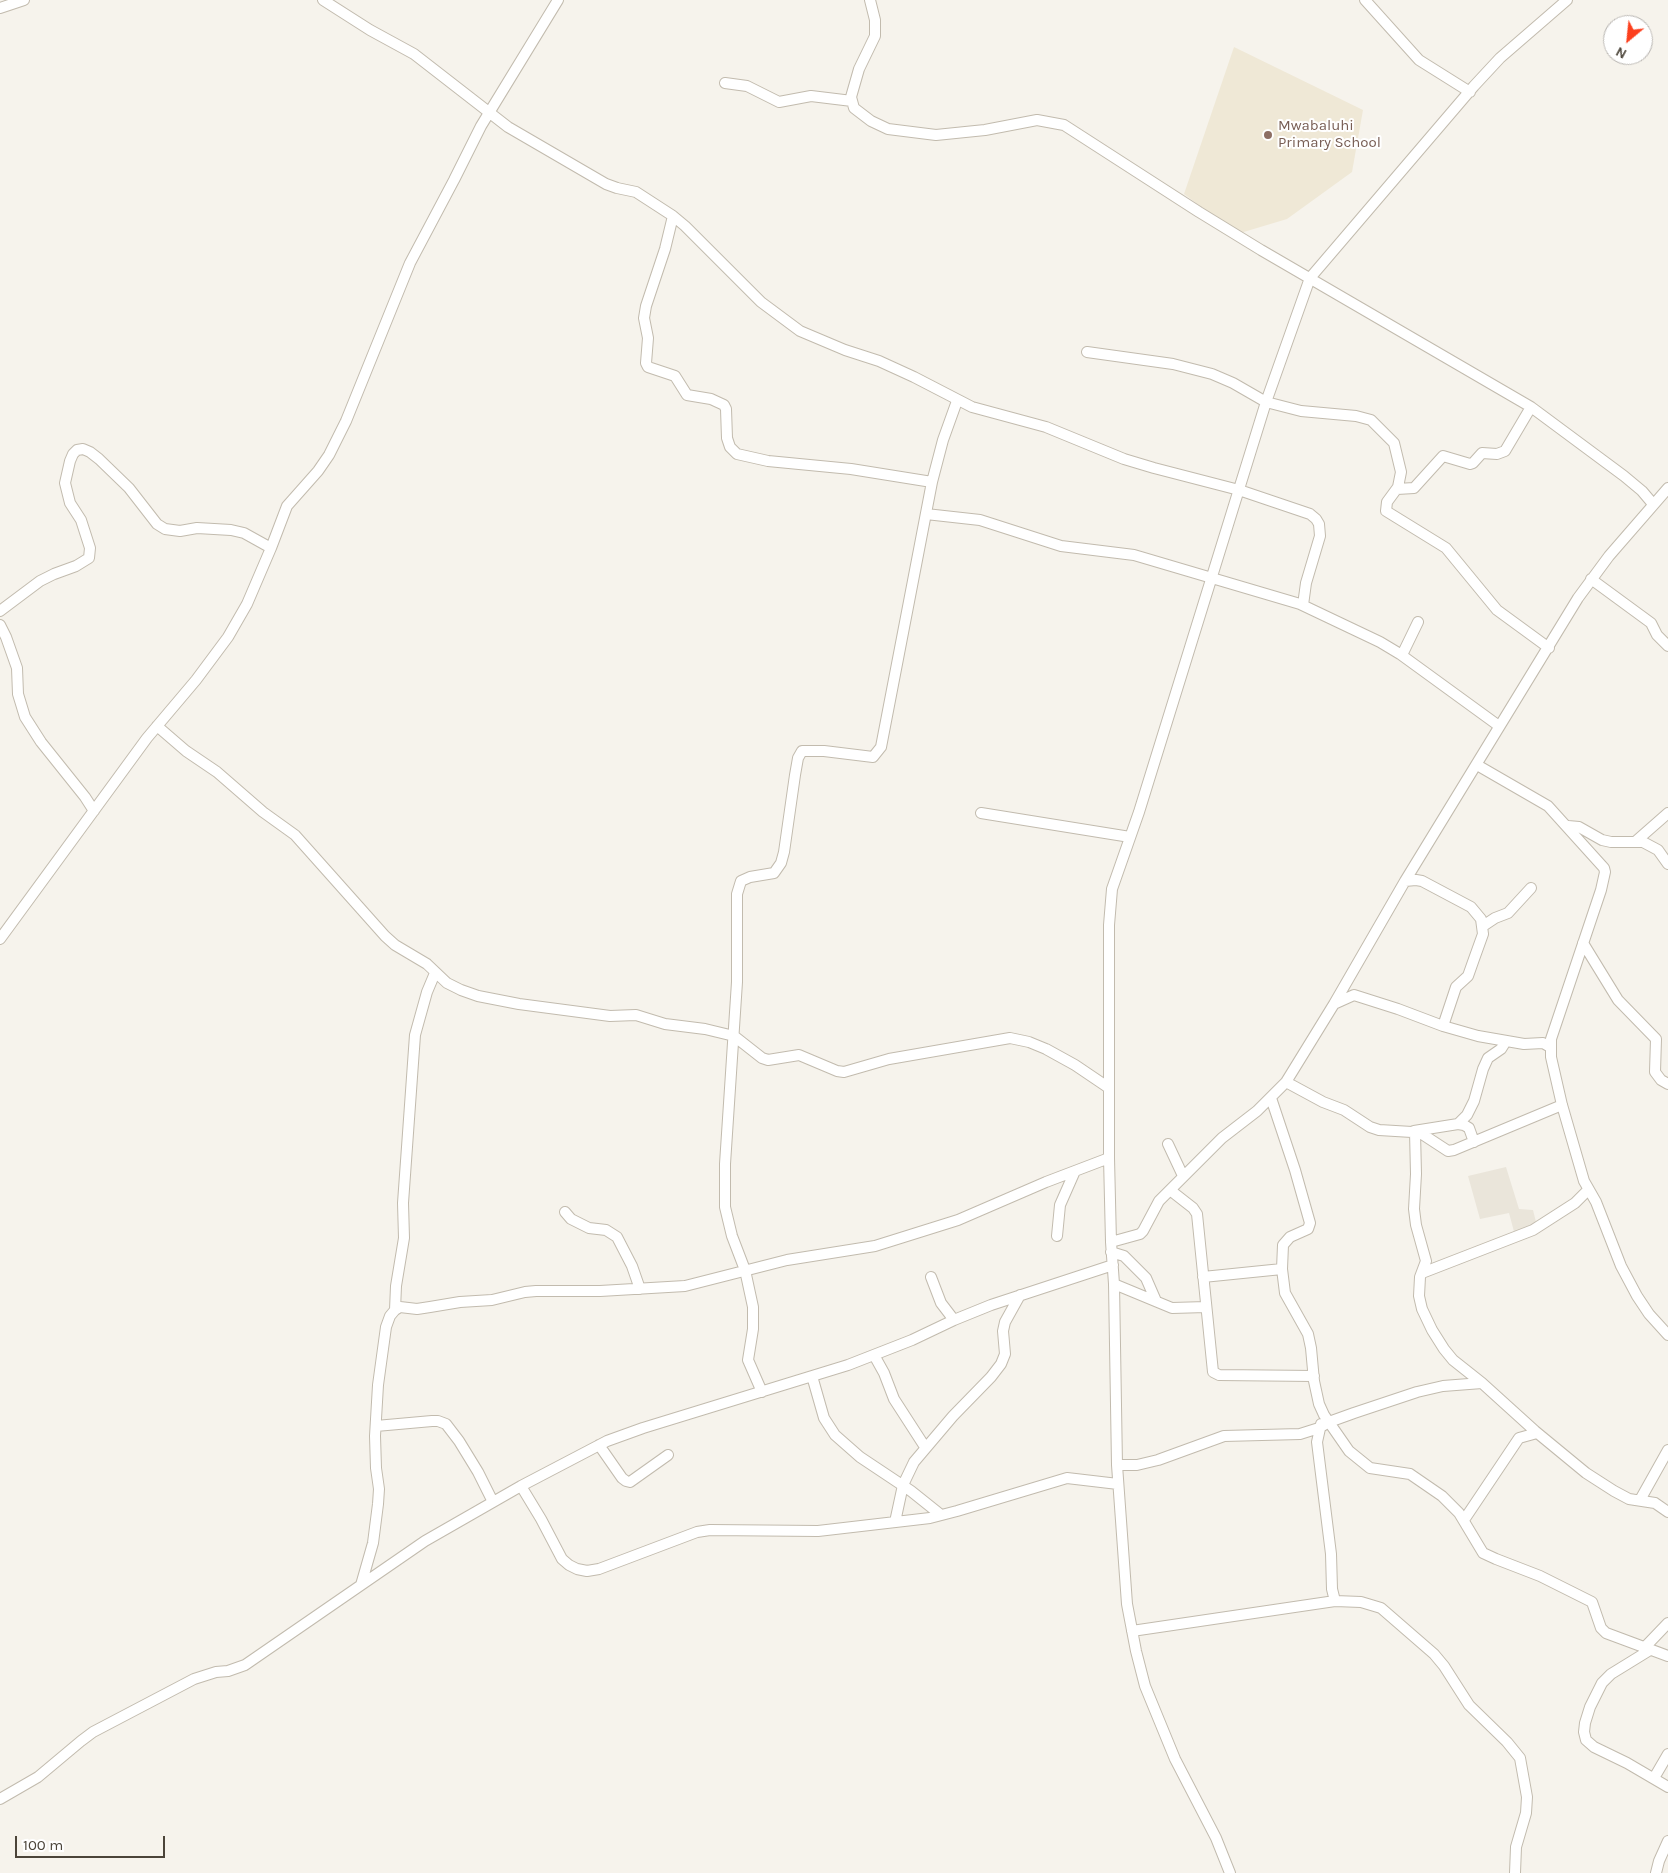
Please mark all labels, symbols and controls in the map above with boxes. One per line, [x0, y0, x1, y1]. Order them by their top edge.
north arrow [1603, 15, 1653, 65]
text: N [1613, 43, 1630, 63]
place label: Mwabaluhi Primary School [1278, 117, 1381, 152]
marker: Mwabaluhi Primary School [1262, 129, 1274, 141]
scale bar [18, 1826, 168, 1858]
text: 100 m [23, 1836, 63, 1854]

